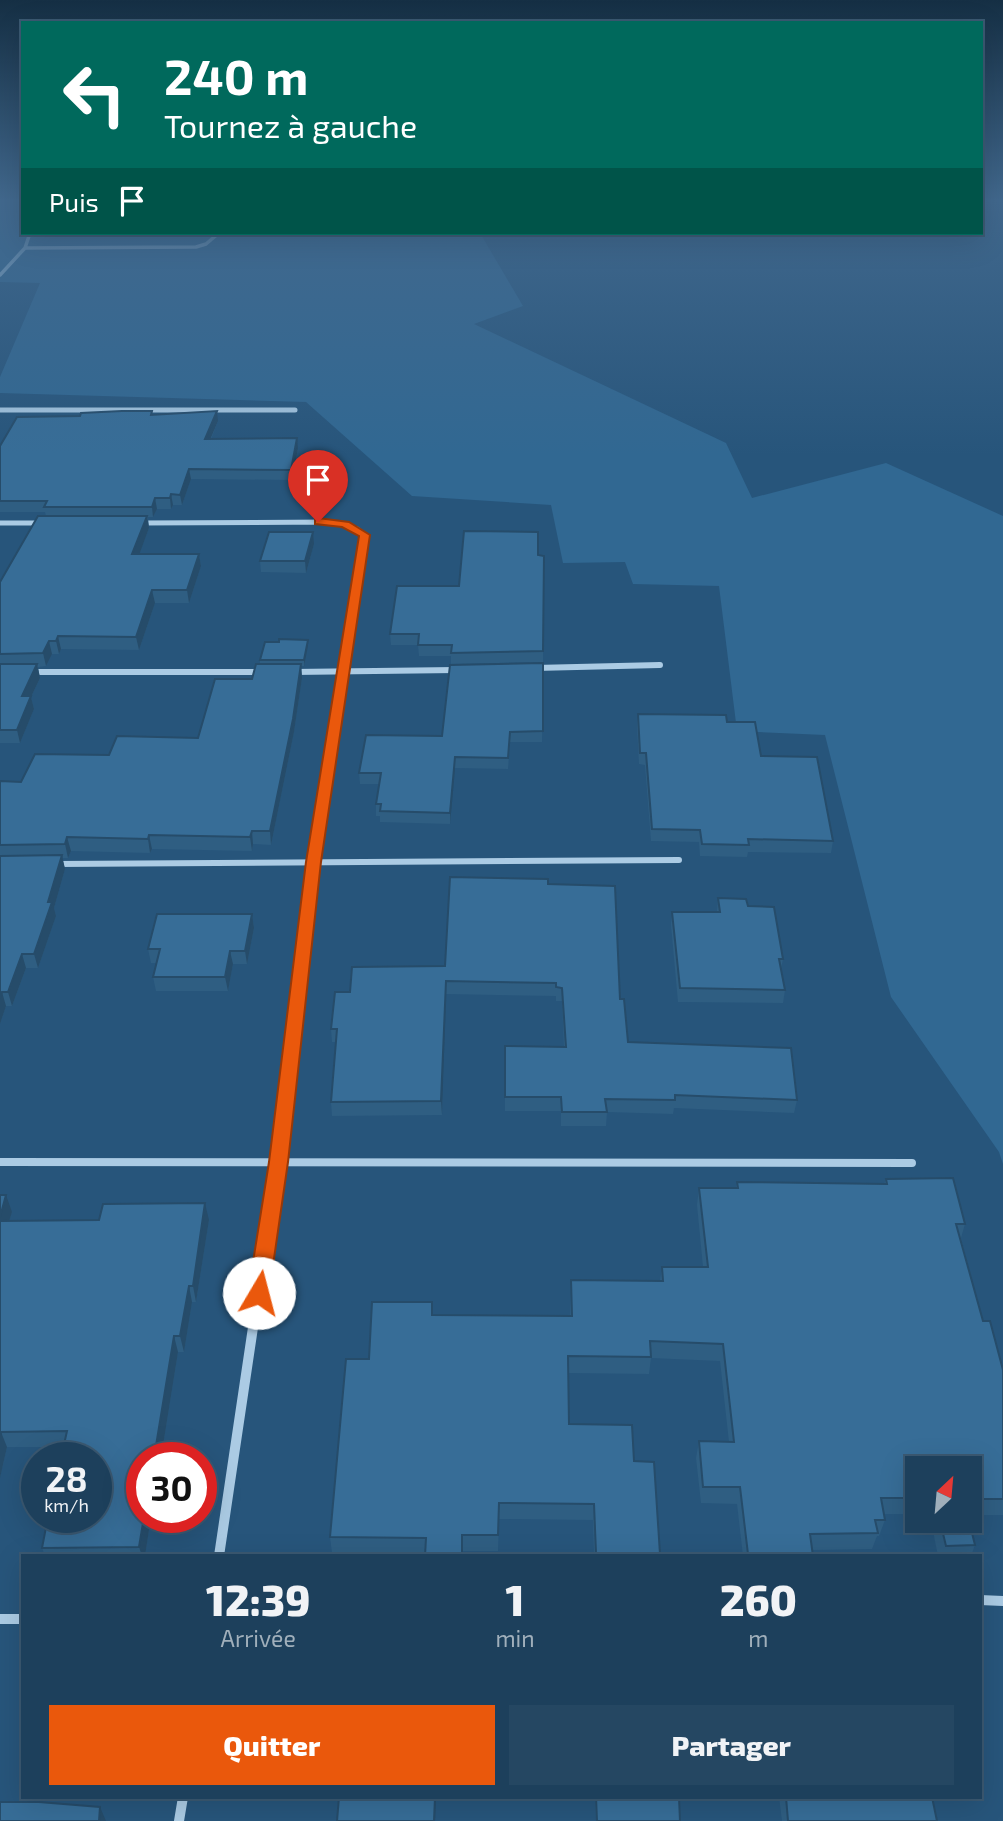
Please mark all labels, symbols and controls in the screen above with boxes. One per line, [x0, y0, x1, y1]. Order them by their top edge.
text: 240 m [164, 46, 308, 105]
icon: left [49, 49, 140, 140]
text: Tournez à gauche [164, 106, 417, 144]
icon: arrive [113, 182, 151, 220]
text: Puis [49, 186, 99, 217]
pin [288, 450, 348, 522]
icon: arrive [299, 461, 337, 499]
position arrow [222, 1256, 296, 1330]
speed limit sign: 30 [126, 1442, 217, 1533]
north arrow [905, 1456, 982, 1533]
map controls [905, 1456, 982, 1533]
text: 28 [45, 1457, 88, 1499]
text: km/h [44, 1494, 89, 1516]
text: 12:39 [206, 1574, 310, 1624]
text: 1 [506, 1574, 525, 1624]
text: 260 [720, 1574, 797, 1624]
text: Arrivée [221, 1624, 296, 1652]
text: min [495, 1624, 535, 1652]
text: m [748, 1624, 768, 1652]
button: Quitter [49, 1705, 495, 1785]
button: Partager [509, 1705, 954, 1785]

